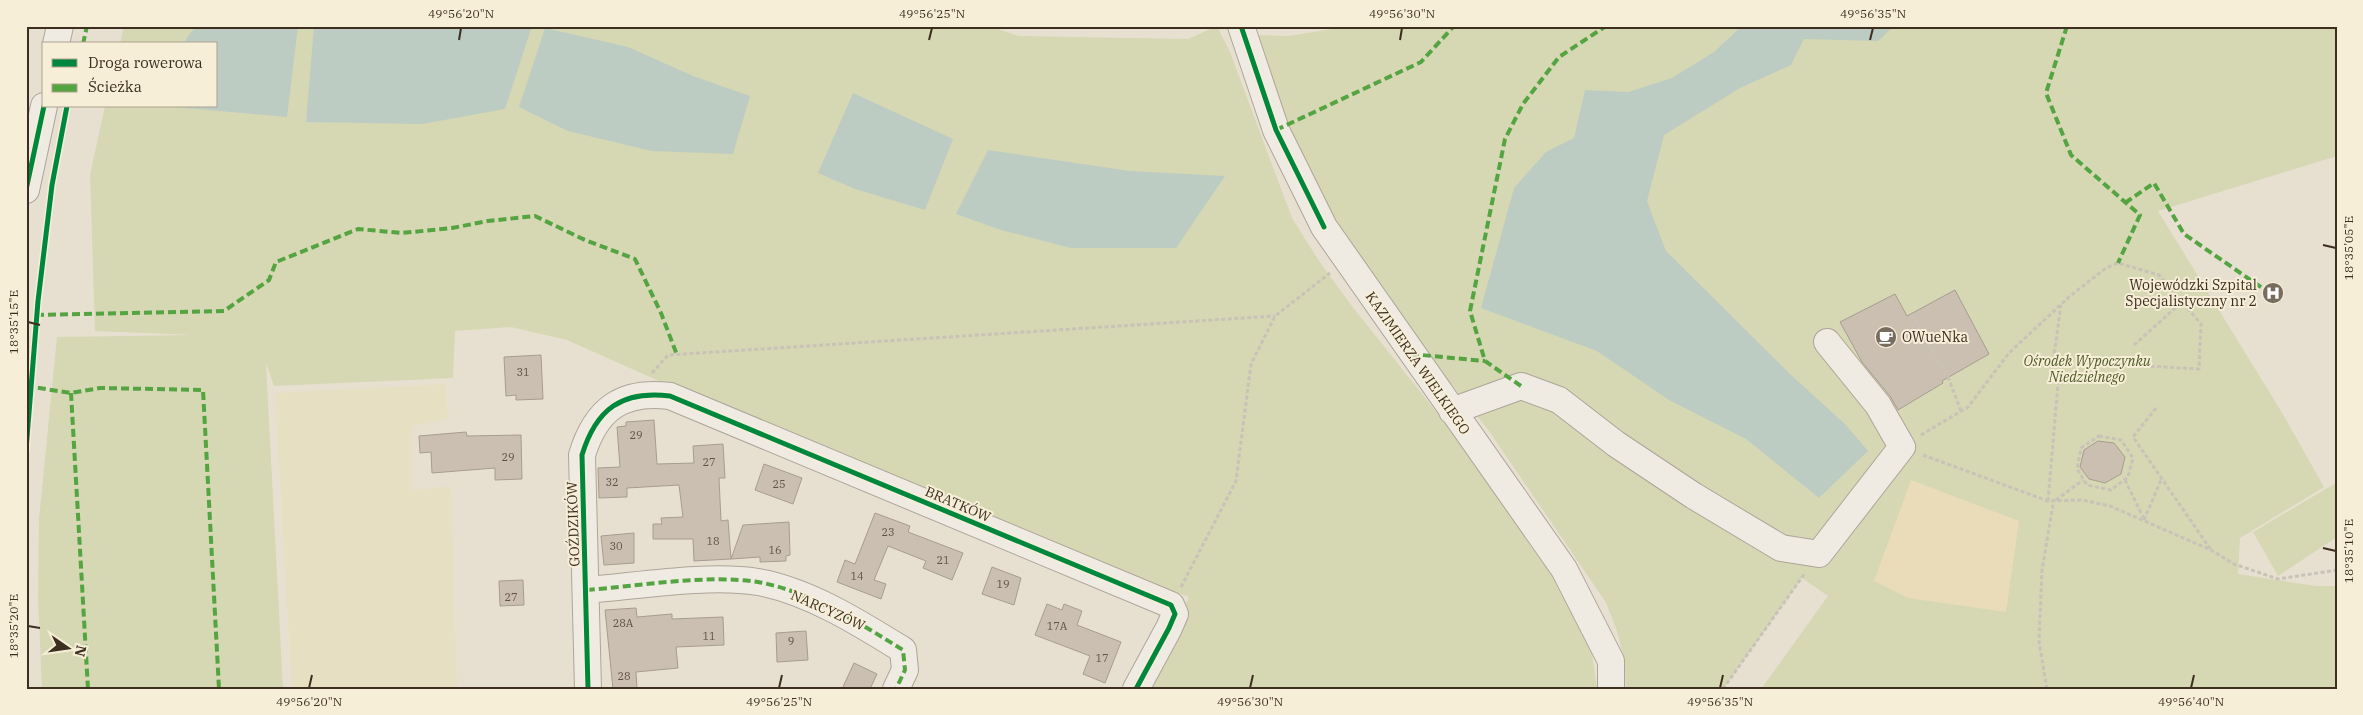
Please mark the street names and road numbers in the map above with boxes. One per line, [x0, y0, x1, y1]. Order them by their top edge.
street label: KAZIMIERZA WIELKIEGO [1362, 288, 1474, 438]
street label: GOŹDZIKÓW [561, 481, 583, 567]
street label: BRATKÓW [922, 481, 994, 526]
street label: NARCYZÓW [788, 585, 869, 635]

